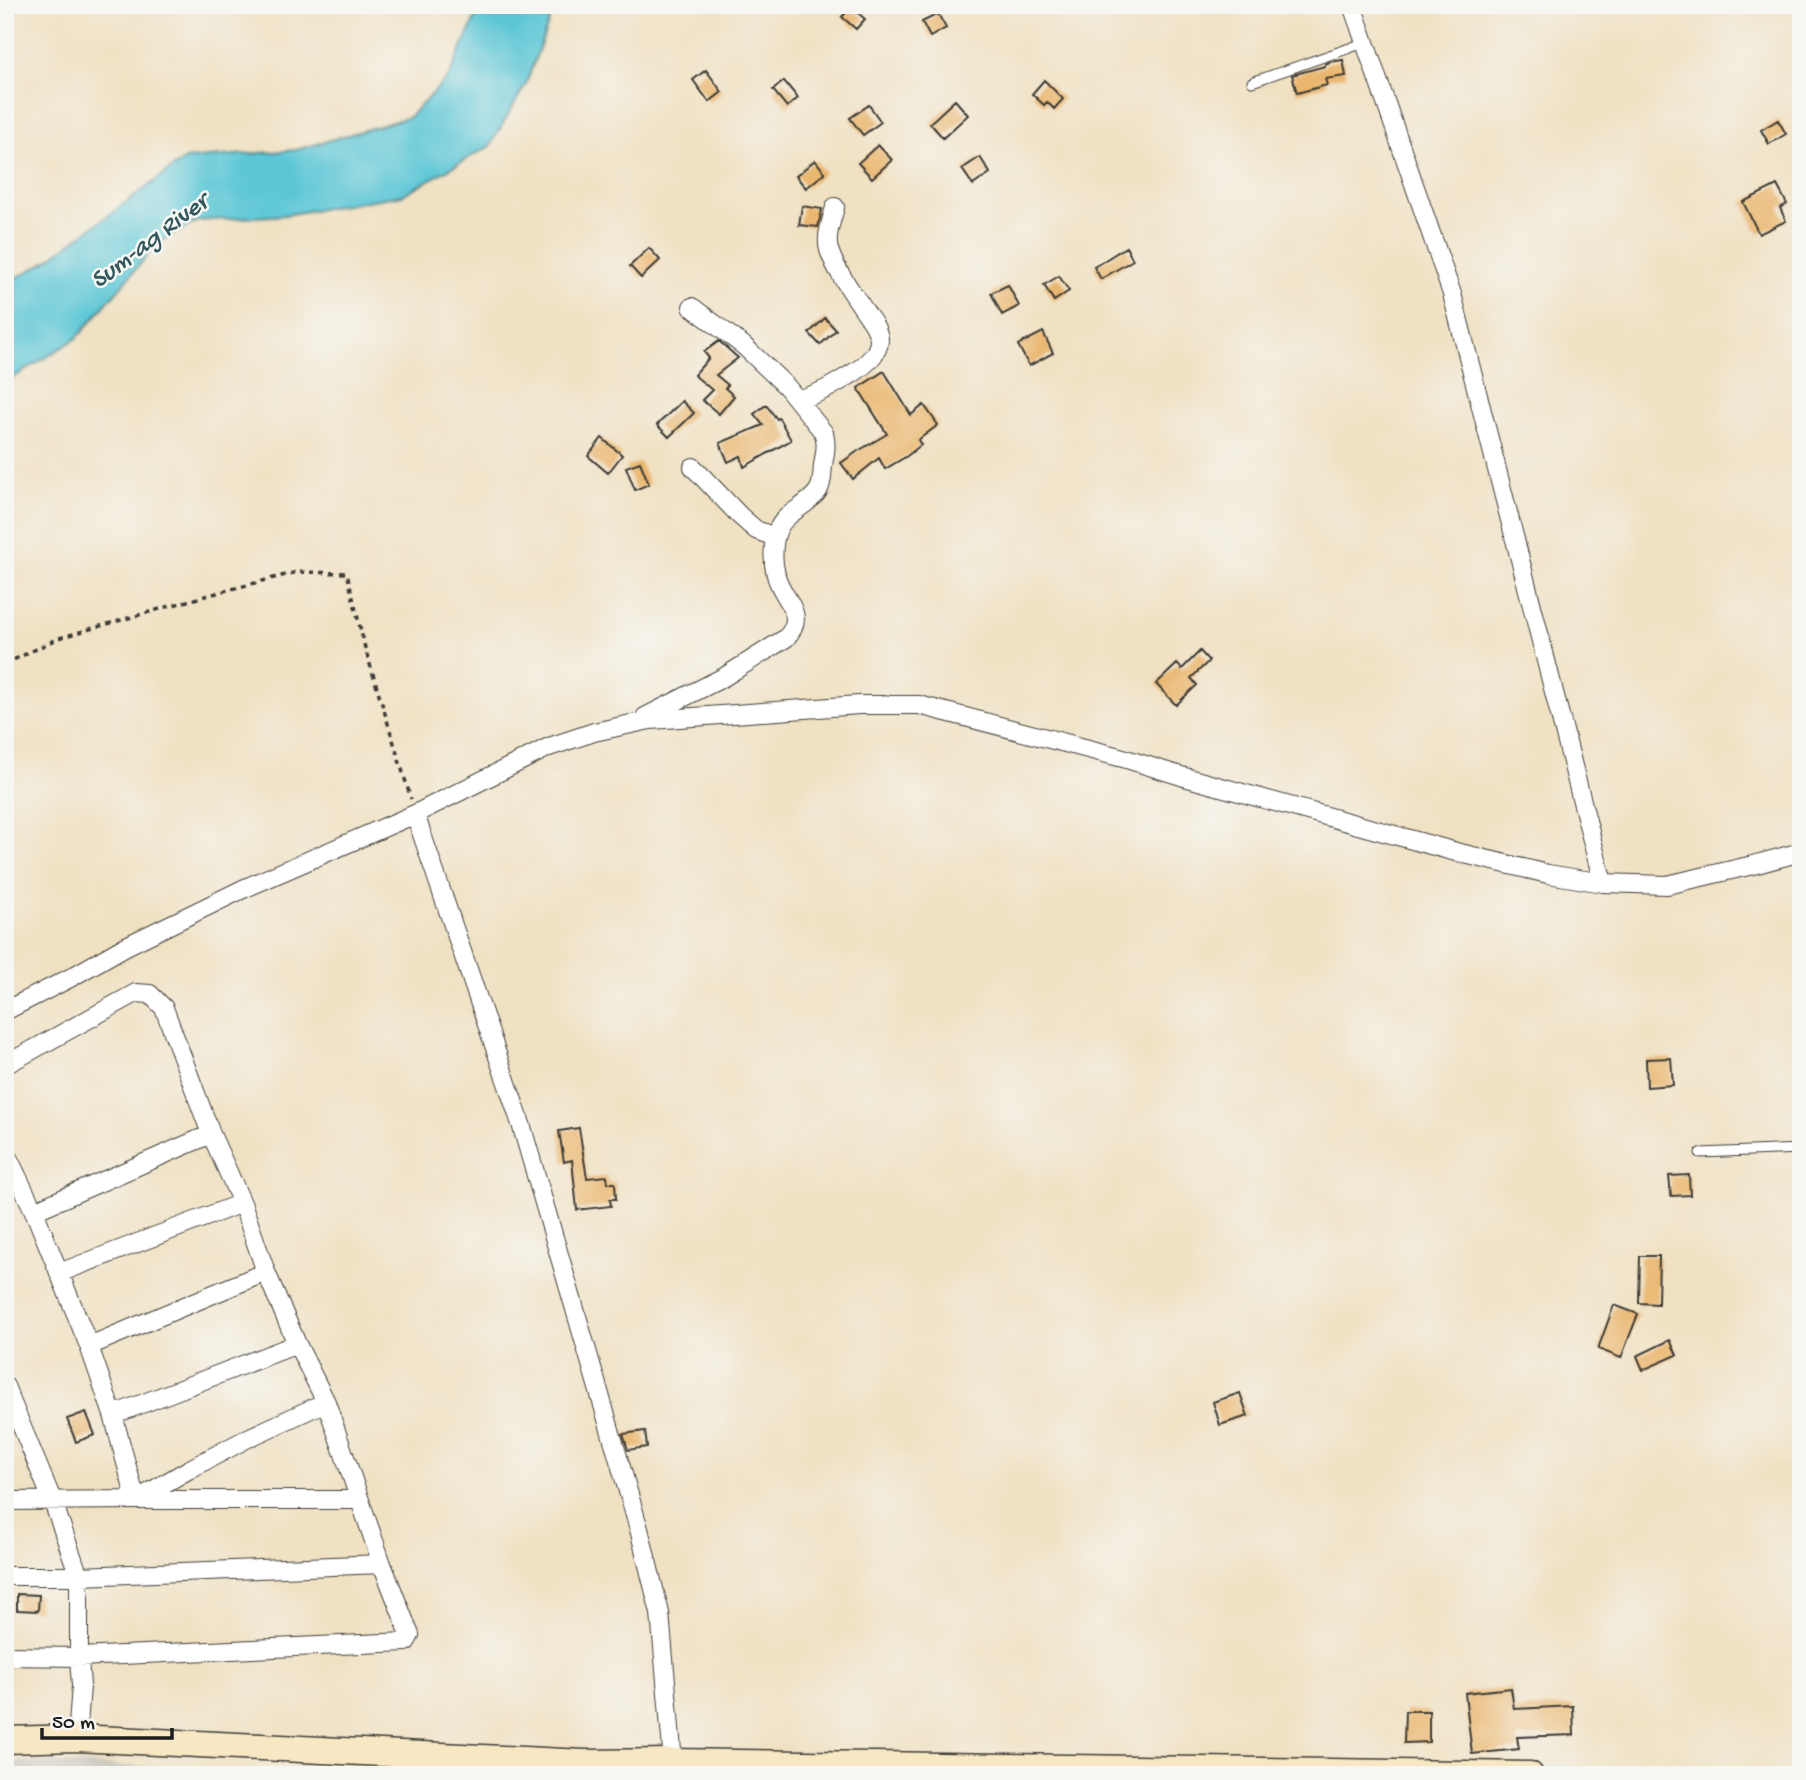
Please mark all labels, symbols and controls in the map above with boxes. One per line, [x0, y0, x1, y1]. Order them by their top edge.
water label: Sum-ag River [86, 185, 220, 297]
scale bar [42, 1696, 172, 1740]
text: 50 m [52, 1712, 95, 1737]

